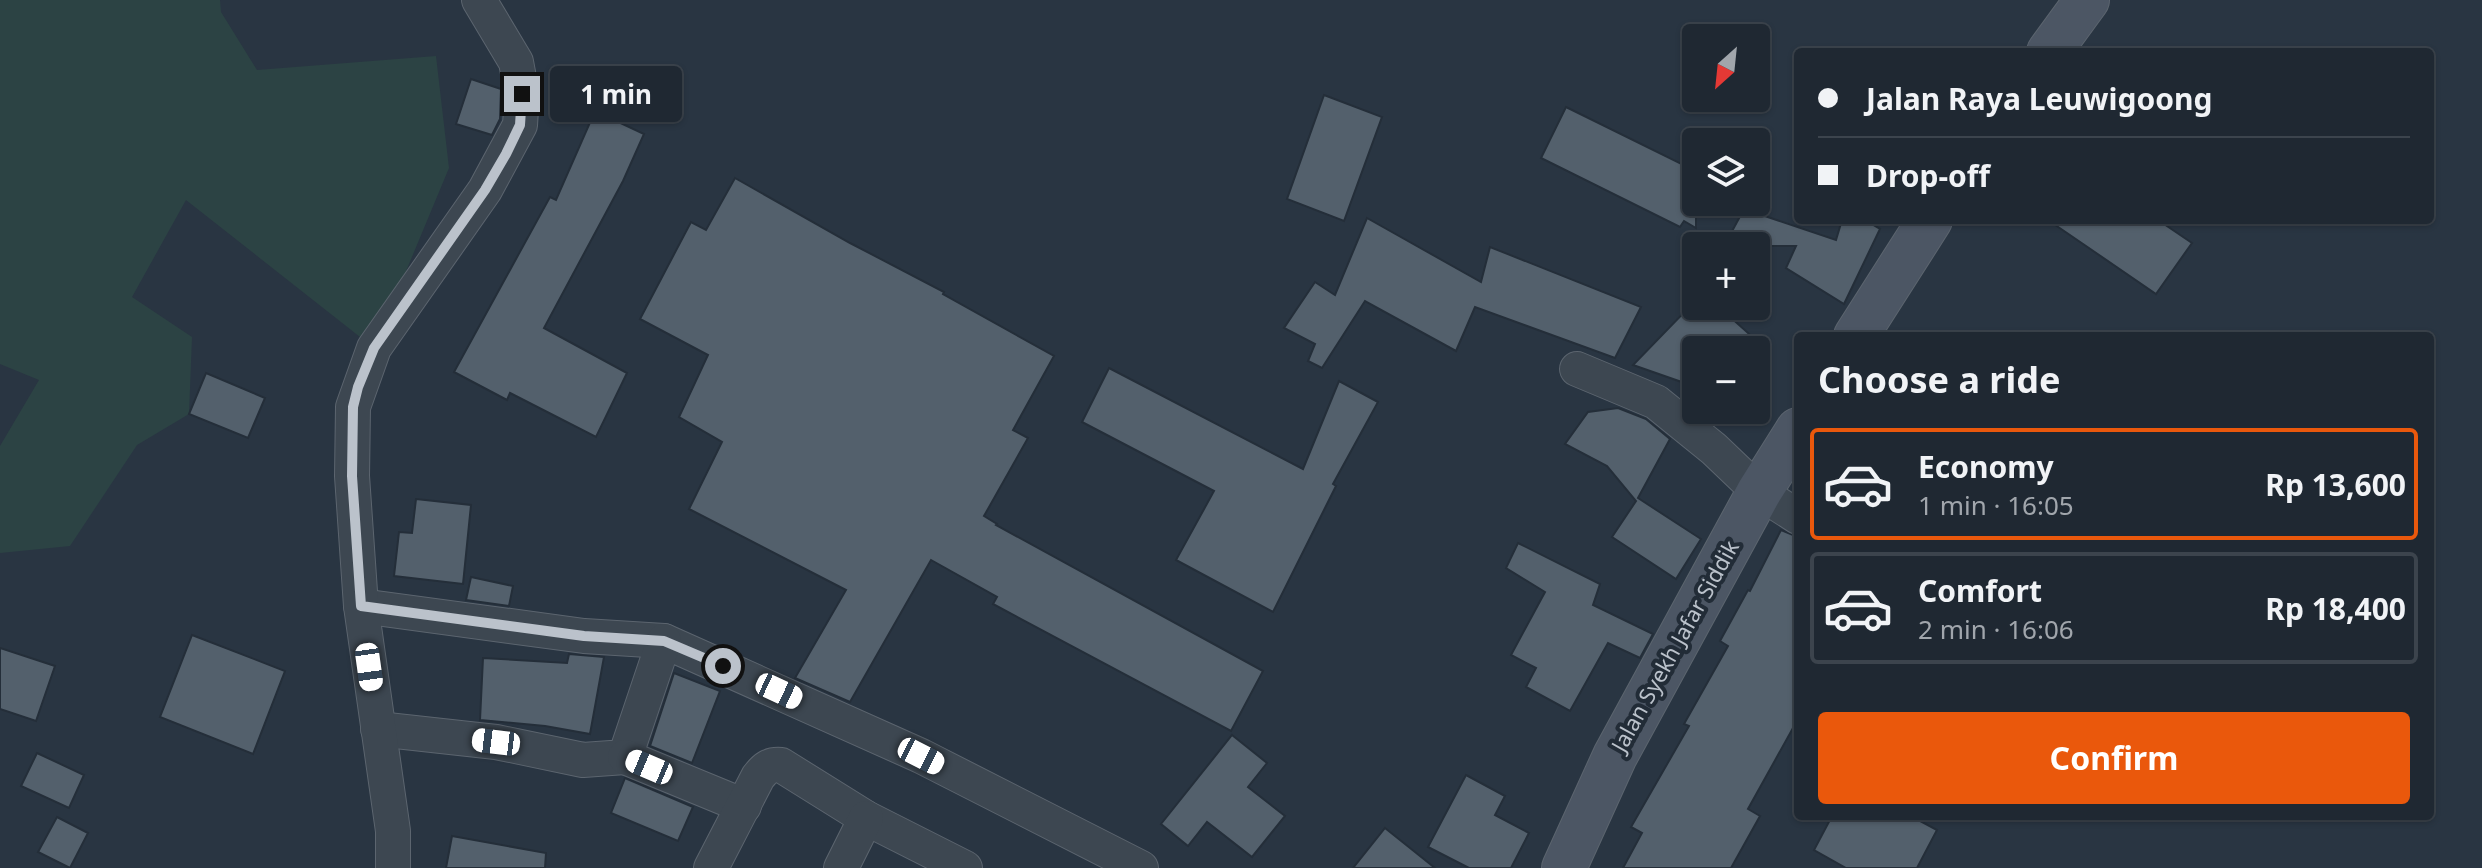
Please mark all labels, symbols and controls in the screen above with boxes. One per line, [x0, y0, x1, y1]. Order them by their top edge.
north arrow [1682, 24, 1770, 112]
map controls [1682, 24, 1770, 424]
callout: 1 min [550, 66, 682, 122]
route end [504, 76, 540, 112]
text: 1 min [580, 76, 652, 112]
text: Jalan Raya Leuwigoong [1866, 78, 2212, 119]
button: layers [1682, 128, 1770, 216]
text: Drop-off [1866, 155, 1990, 196]
button: + [1682, 232, 1770, 320]
button: − [1682, 336, 1770, 424]
text: Choose a ride [1818, 355, 2060, 404]
text: Economy [1918, 446, 2054, 487]
icon: car [1822, 448, 1894, 520]
text: Rp 13,600 [2265, 464, 2406, 505]
text: 1 min · 16:05 [1918, 487, 2074, 523]
street label: Jalan Syekh Jafar Siddik [1602, 534, 1745, 759]
text: Comfort [1918, 570, 2042, 611]
icon: car [1822, 572, 1894, 644]
text: Rp 18,400 [2265, 588, 2406, 629]
text: 2 min · 16:06 [1918, 611, 2074, 647]
car [354, 642, 384, 692]
route start [705, 648, 741, 684]
car [752, 670, 806, 712]
button: Confirm [1818, 712, 2410, 804]
car [471, 727, 521, 757]
car [894, 734, 948, 778]
car [622, 747, 676, 787]

